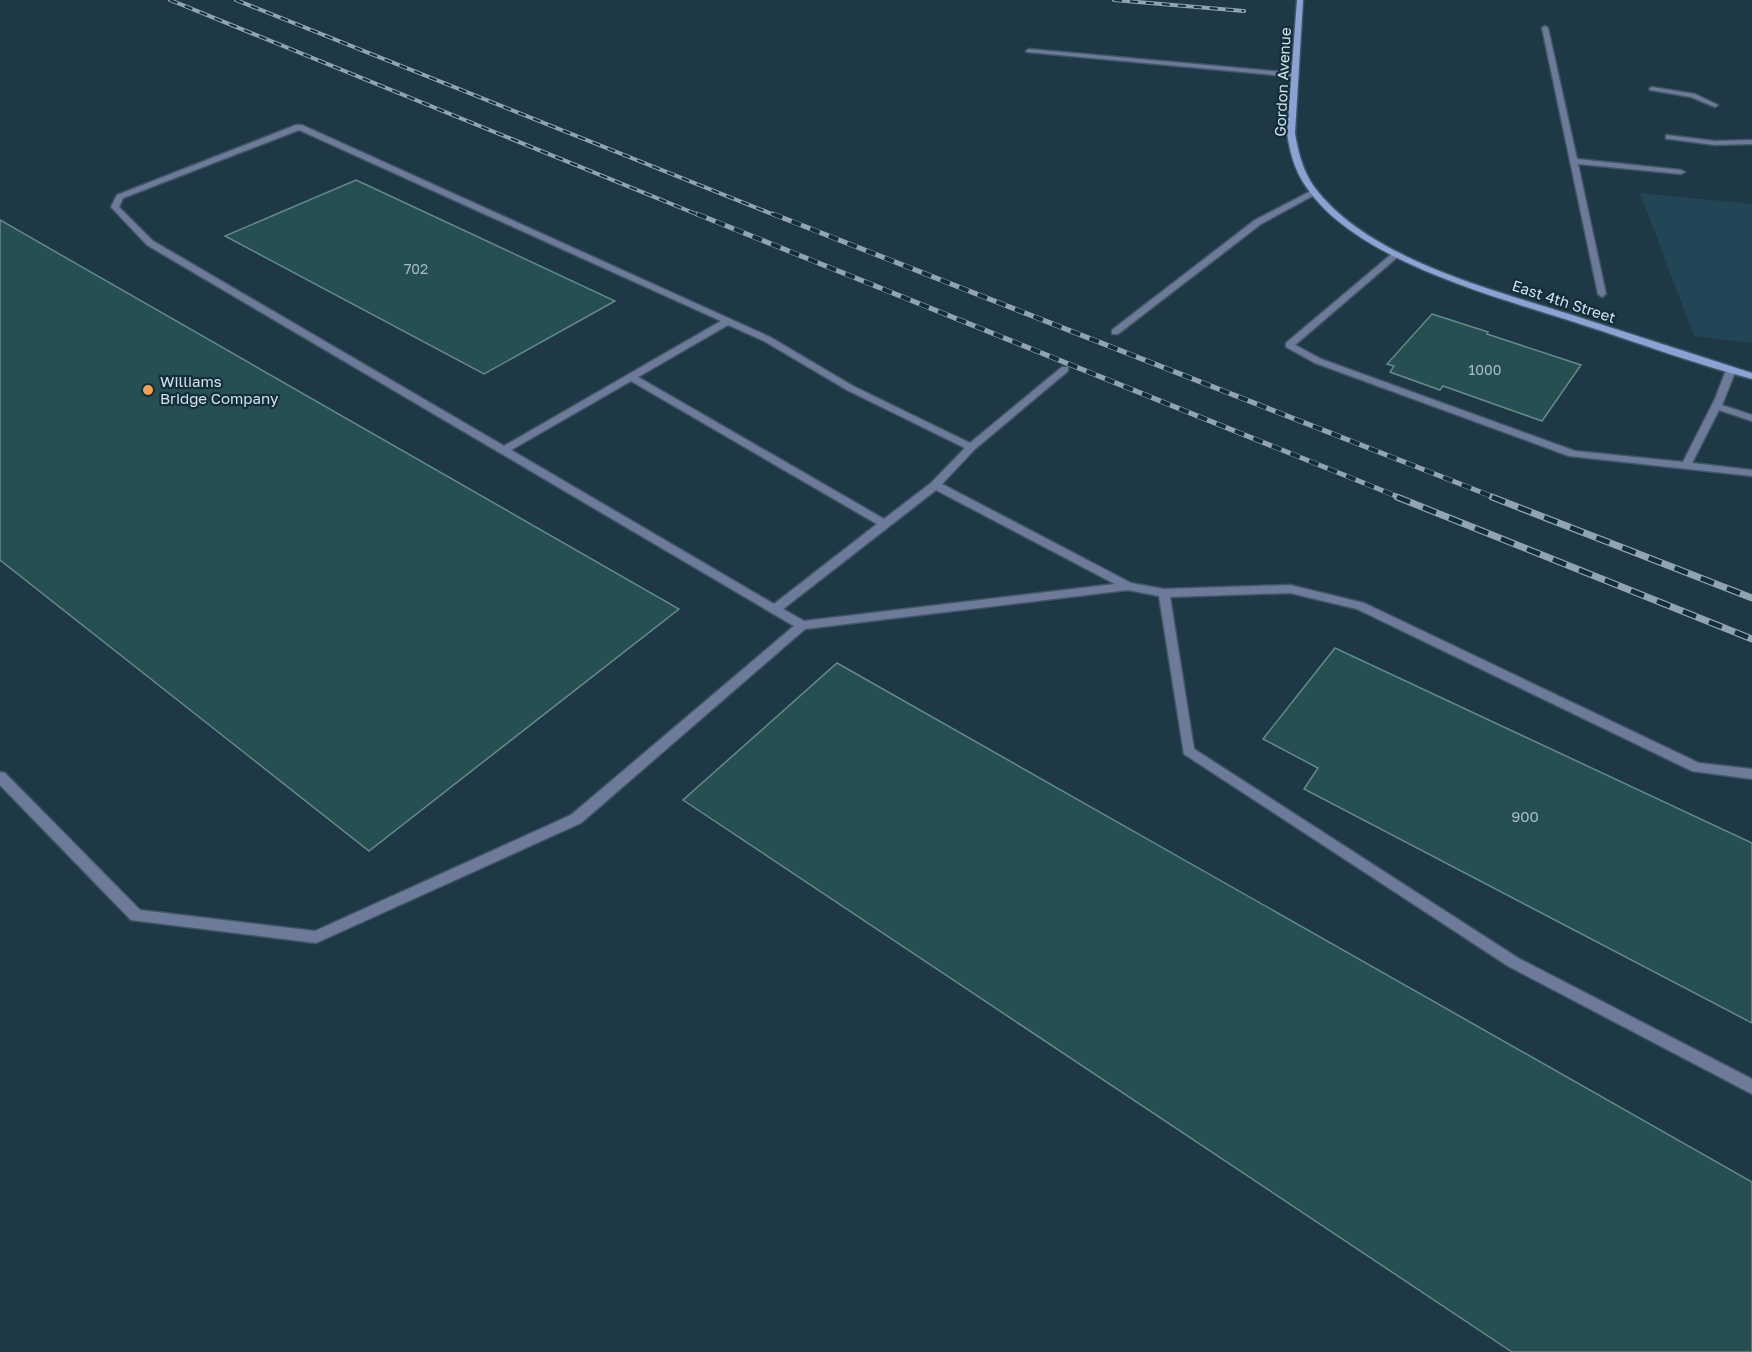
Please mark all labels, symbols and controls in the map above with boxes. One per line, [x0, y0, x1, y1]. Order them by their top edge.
street label: Gordon Avenue [1270, 27, 1294, 137]
house number: 702 [404, 260, 428, 277]
street label: East 4th Street [1510, 276, 1618, 326]
house number: 1000 [1469, 361, 1501, 378]
place label: Williams Bridge Company [160, 372, 279, 407]
marker: Williams Bridge Company [141, 383, 155, 397]
house number: 900 [1511, 807, 1539, 825]

